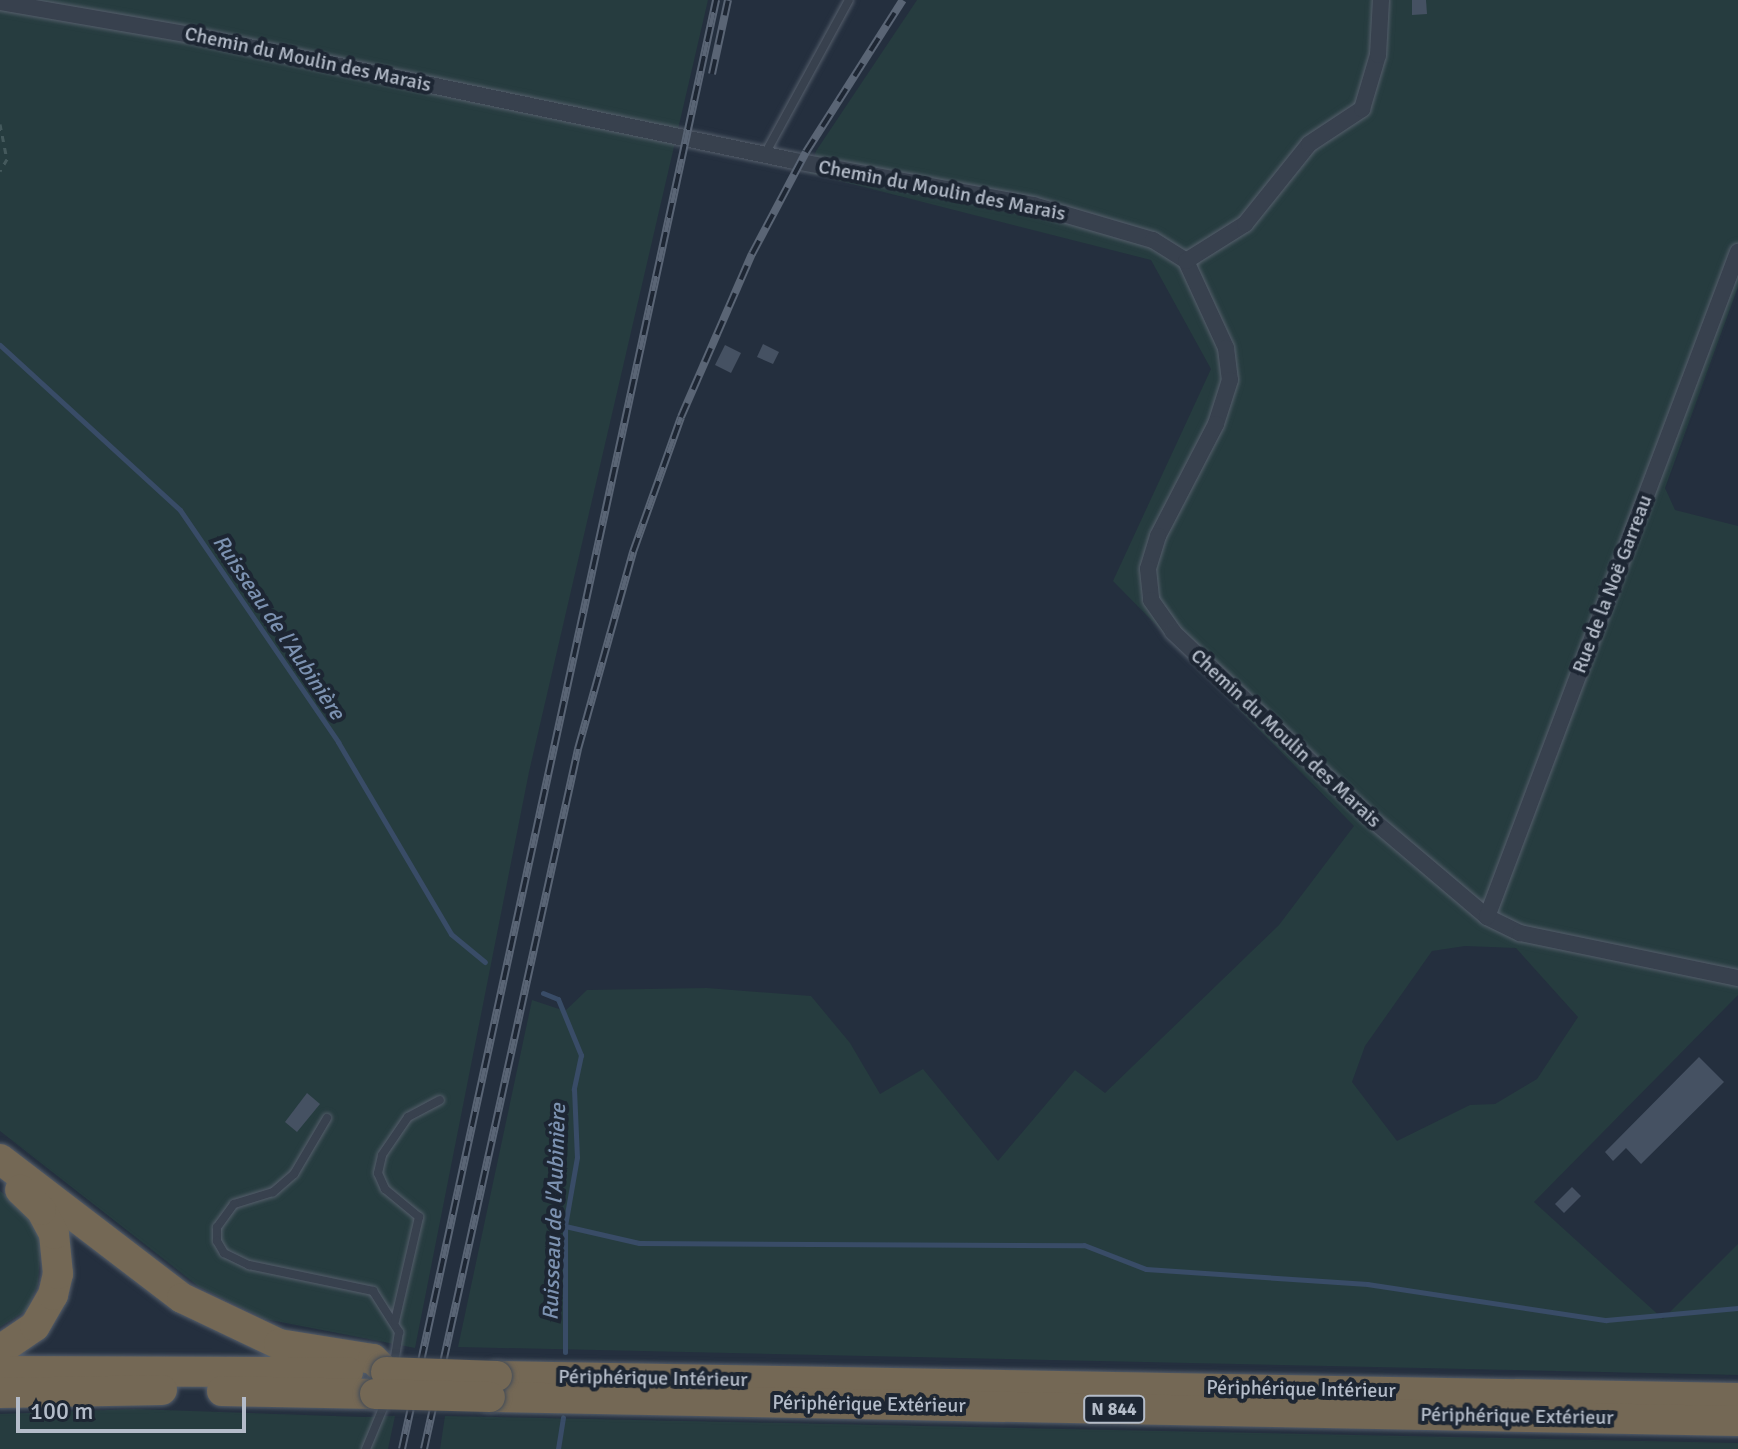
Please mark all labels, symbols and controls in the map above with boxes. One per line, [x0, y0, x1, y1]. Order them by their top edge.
street label: Chemin du Moulin des Marais [183, 21, 433, 97]
street label: Chemin du Moulin des Marais [816, 154, 1068, 226]
street label: Rue de la Noë Garreau [1567, 491, 1657, 677]
water label: Ruisseau de l'Aubinière [207, 530, 351, 724]
street label: Chemin du Moulin des Marais [1186, 644, 1386, 832]
water label: Ruisseau de l'Aubinière [537, 1103, 571, 1321]
street label: Périphérique Intérieur [558, 1364, 748, 1392]
street label: Périphérique Intérieur [1206, 1375, 1396, 1403]
scale bar [20, 1381, 250, 1431]
street label: Périphérique Extérieur [772, 1390, 966, 1418]
road number: N 844 [1082, 1395, 1146, 1423]
text: 100 m [30, 1396, 93, 1426]
street label: Périphérique Extérieur [1420, 1402, 1614, 1430]

